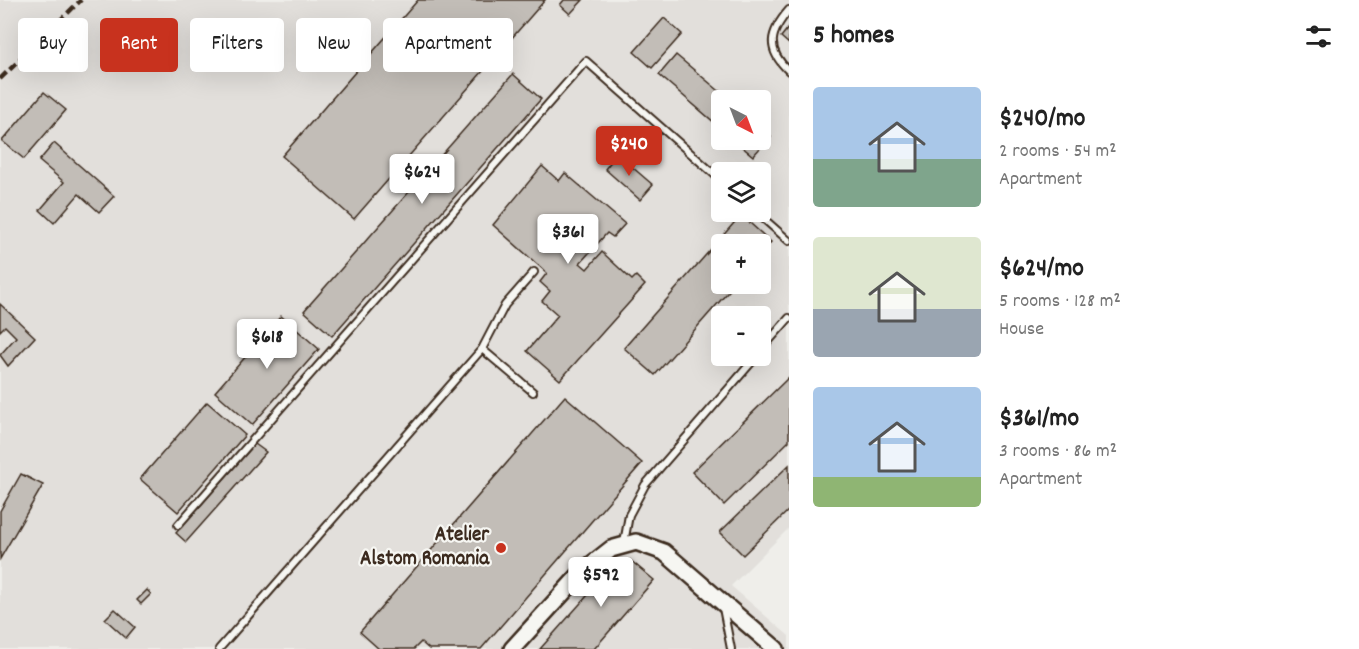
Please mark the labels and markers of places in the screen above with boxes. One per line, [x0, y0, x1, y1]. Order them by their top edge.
pin: $240 [593, 126, 665, 177]
pin: $624 [386, 154, 458, 205]
pin: $361 [532, 214, 604, 265]
pin: $618 [231, 319, 303, 370]
place label: Atelier Alstom Romania [360, 521, 490, 575]
marker: Atelier Alstom Romania [494, 541, 508, 555]
pin: $592 [565, 557, 637, 608]

